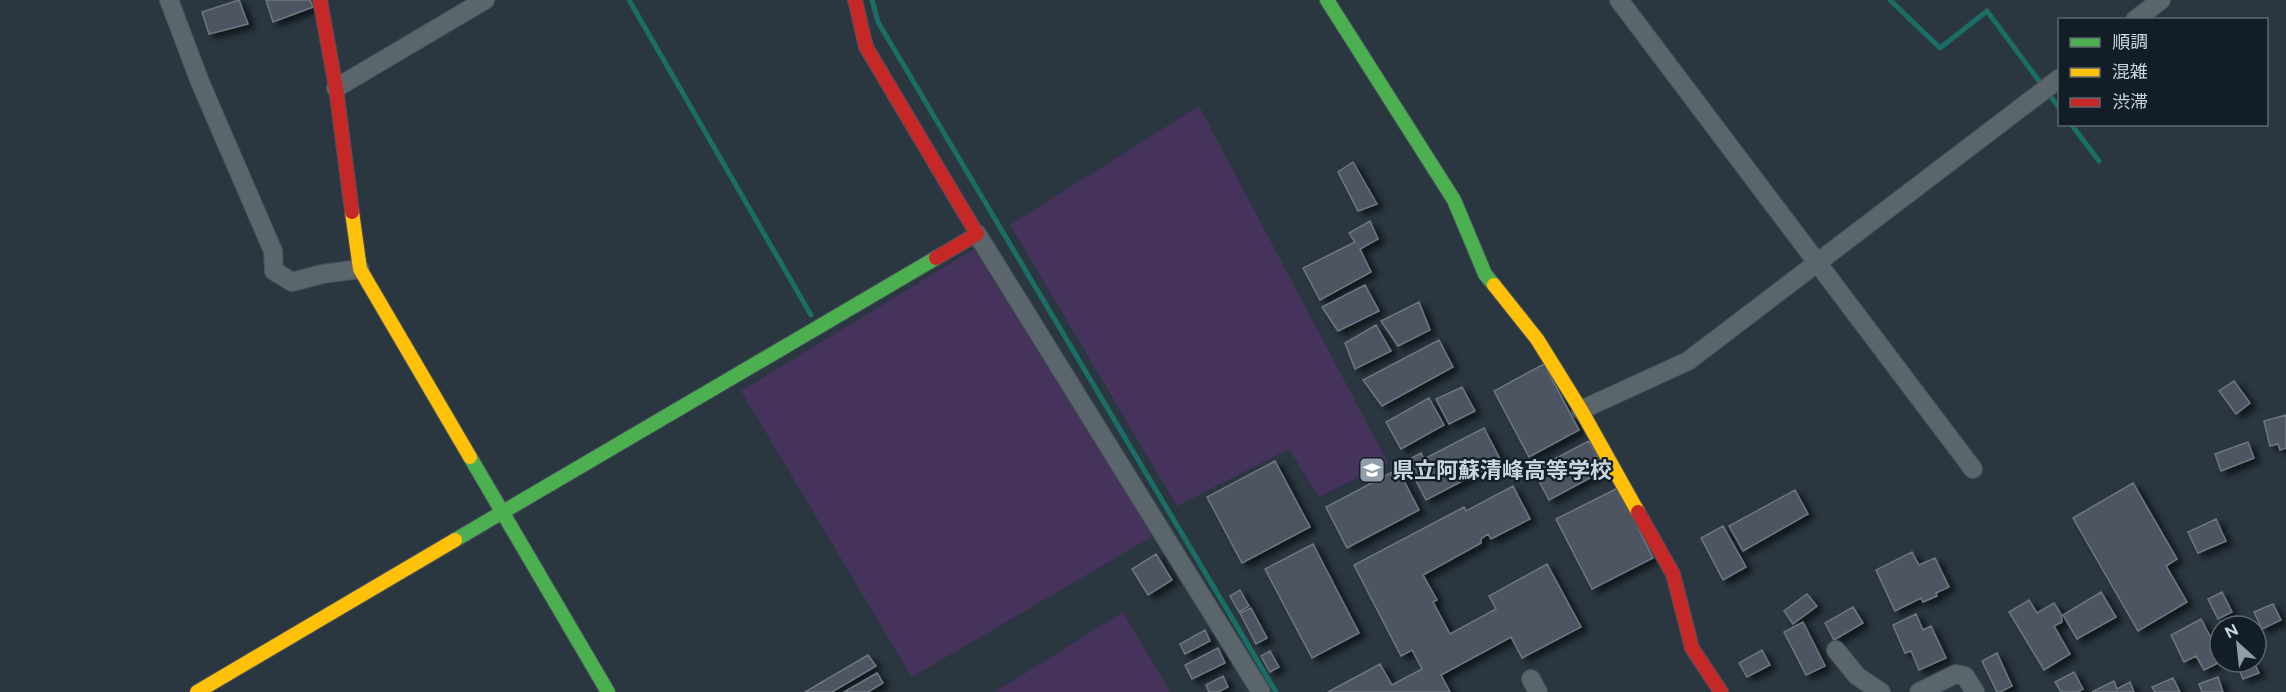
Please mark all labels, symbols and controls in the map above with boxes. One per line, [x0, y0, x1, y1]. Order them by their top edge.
legend [2058, 18, 2268, 126]
text: 順調 [2112, 31, 2148, 53]
text: 混雑 [2112, 61, 2148, 83]
text: 渋滞 [2112, 91, 2148, 113]
school or university icon: 県立阿蘇清峰高等学校 [1357, 455, 1387, 485]
place label: 県立阿蘇清峰高等学校 [1392, 457, 1612, 484]
north arrow [2208, 614, 2268, 674]
text: N [2222, 620, 2241, 642]

